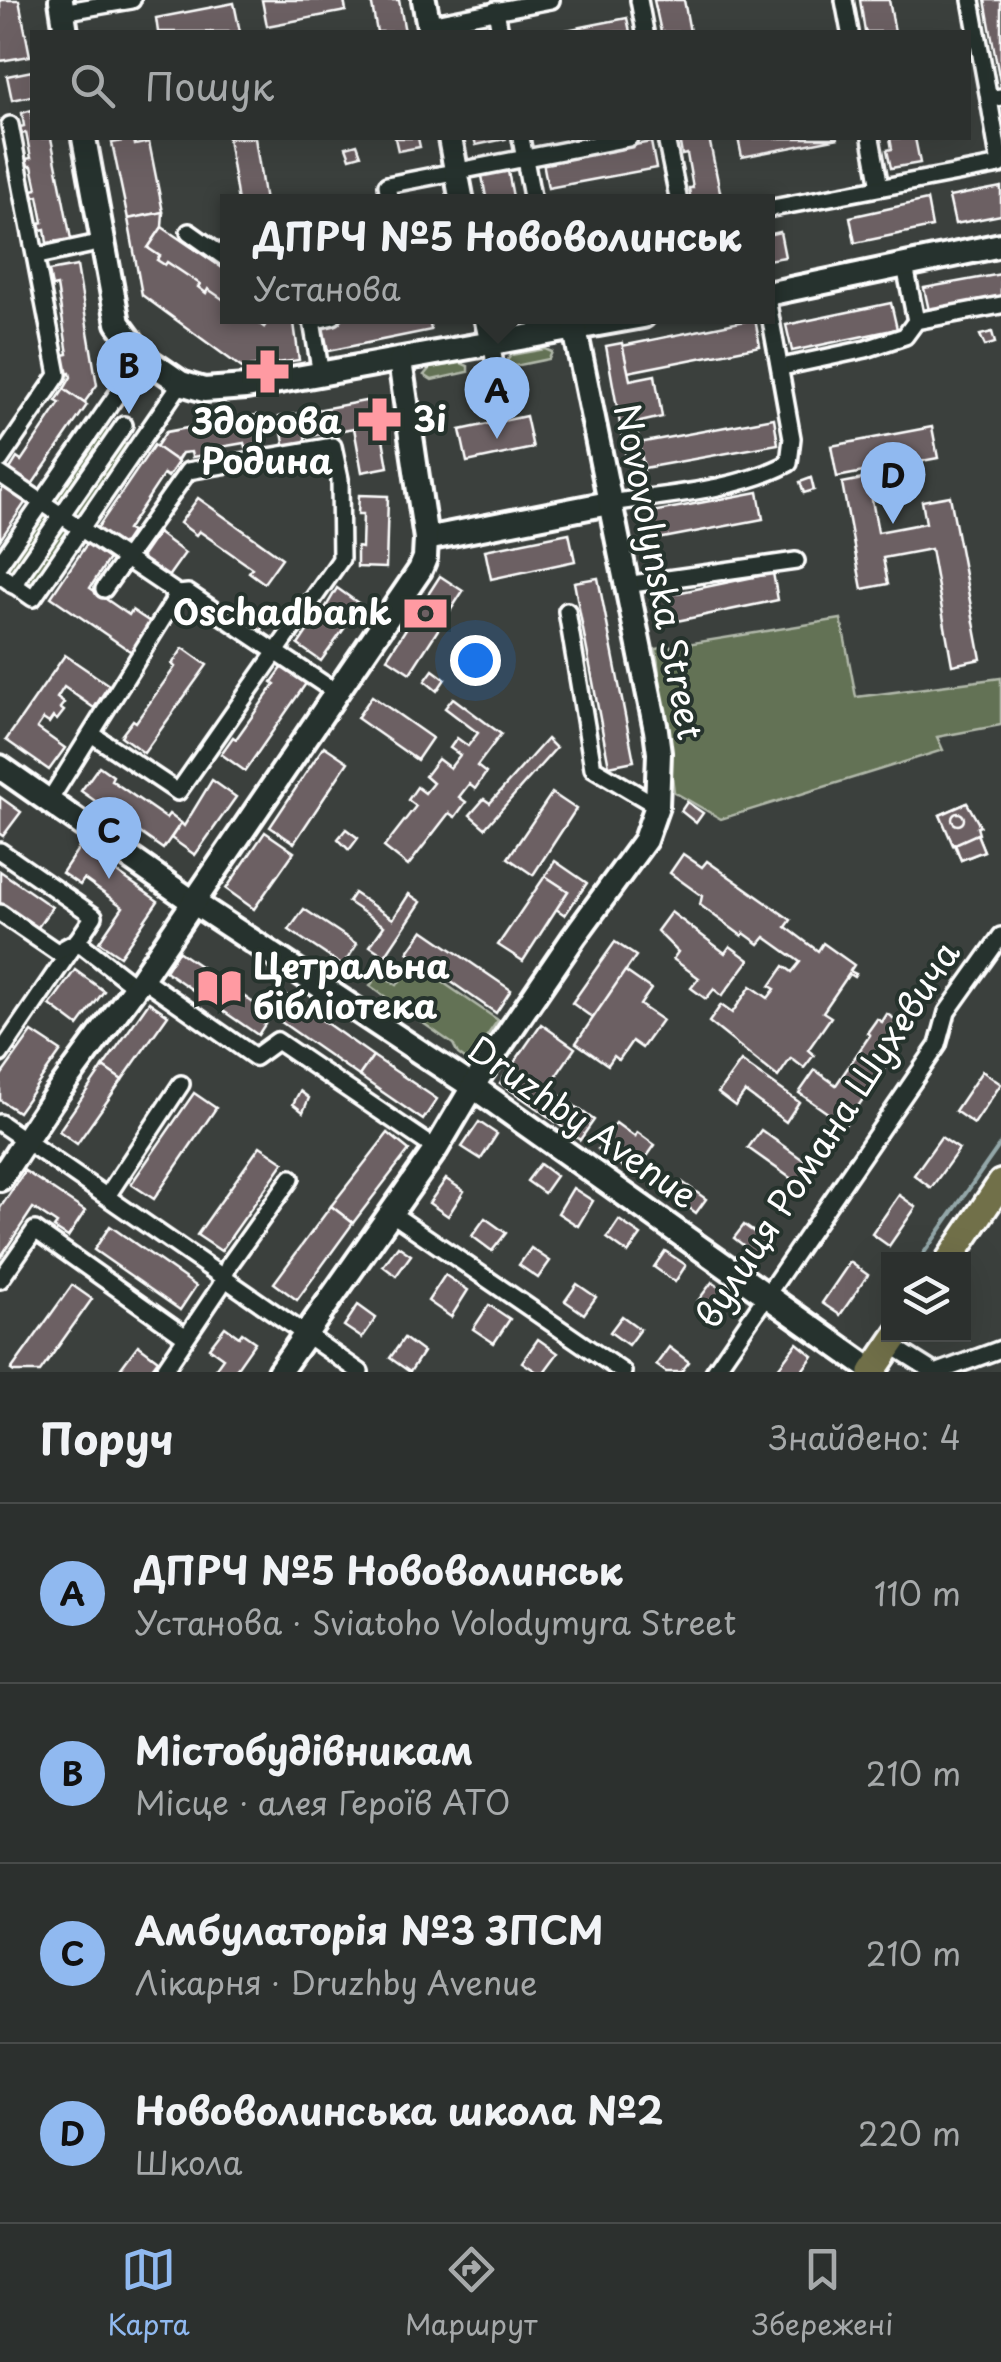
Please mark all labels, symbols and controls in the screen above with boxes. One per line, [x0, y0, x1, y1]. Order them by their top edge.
search box [30, 30, 971, 140]
text: Пошук [145, 57, 274, 114]
icon: search [65, 58, 120, 113]
popup [220, 194, 775, 324]
text: ДПРЧ №5 Нововолинськ [254, 207, 741, 264]
text: Установа [254, 264, 401, 312]
pin: B [96, 332, 162, 414]
pharmacy icon: Здорова Родина [243, 348, 291, 396]
pin: A [464, 356, 530, 439]
place label: 3i [413, 391, 447, 444]
place label: Здорова Родина [191, 393, 342, 486]
pharmacy icon: 3i [356, 396, 404, 444]
street label: Novovolynska Street [602, 399, 719, 744]
pin: D [860, 442, 926, 524]
place label: Oschadbank [173, 584, 392, 637]
bank icon: Oschadbank [401, 589, 449, 637]
your location [450, 635, 501, 686]
pin: C [76, 796, 142, 879]
street label: вулиця Романа Шухевича [681, 930, 971, 1338]
place label: Цетральна бібліотека [253, 938, 450, 1031]
library icon: Цетральна бібліотека [196, 963, 244, 1011]
street label: Druzhby Avenue [458, 1022, 709, 1220]
map controls [881, 1252, 971, 1342]
button: layers [881, 1252, 971, 1342]
text: Поруч [40, 1406, 174, 1469]
text: Знайдено: 4 [769, 1413, 961, 1461]
text: ДПРЧ №5 Нововолинськ [135, 1541, 622, 1598]
text: A [60, 1569, 85, 1617]
text: 110 m [874, 1569, 961, 1617]
text: Установа · Sviatoho Volodymyra Street [135, 1598, 736, 1646]
text: Містобудівникам [135, 1721, 474, 1778]
text: B [62, 1749, 83, 1797]
text: 210 m [866, 1749, 961, 1797]
text: Місце · алея Героїв АТО [135, 1778, 510, 1826]
text: Амбулаторія №3 ЗПСМ [135, 1901, 603, 1958]
text: C [60, 1929, 85, 1977]
text: 210 m [866, 1929, 961, 1977]
text: Лікарня · Druzhby Avenue [135, 1958, 537, 2006]
text: Нововолинська школа №2 [135, 2081, 663, 2138]
text: D [60, 2109, 85, 2157]
text: 220 m [858, 2109, 961, 2157]
text: Школа [135, 2138, 242, 2186]
tab: Карта [108, 2242, 190, 2345]
tab: Маршрут [405, 2242, 537, 2345]
tab: Збережені [753, 2242, 893, 2345]

